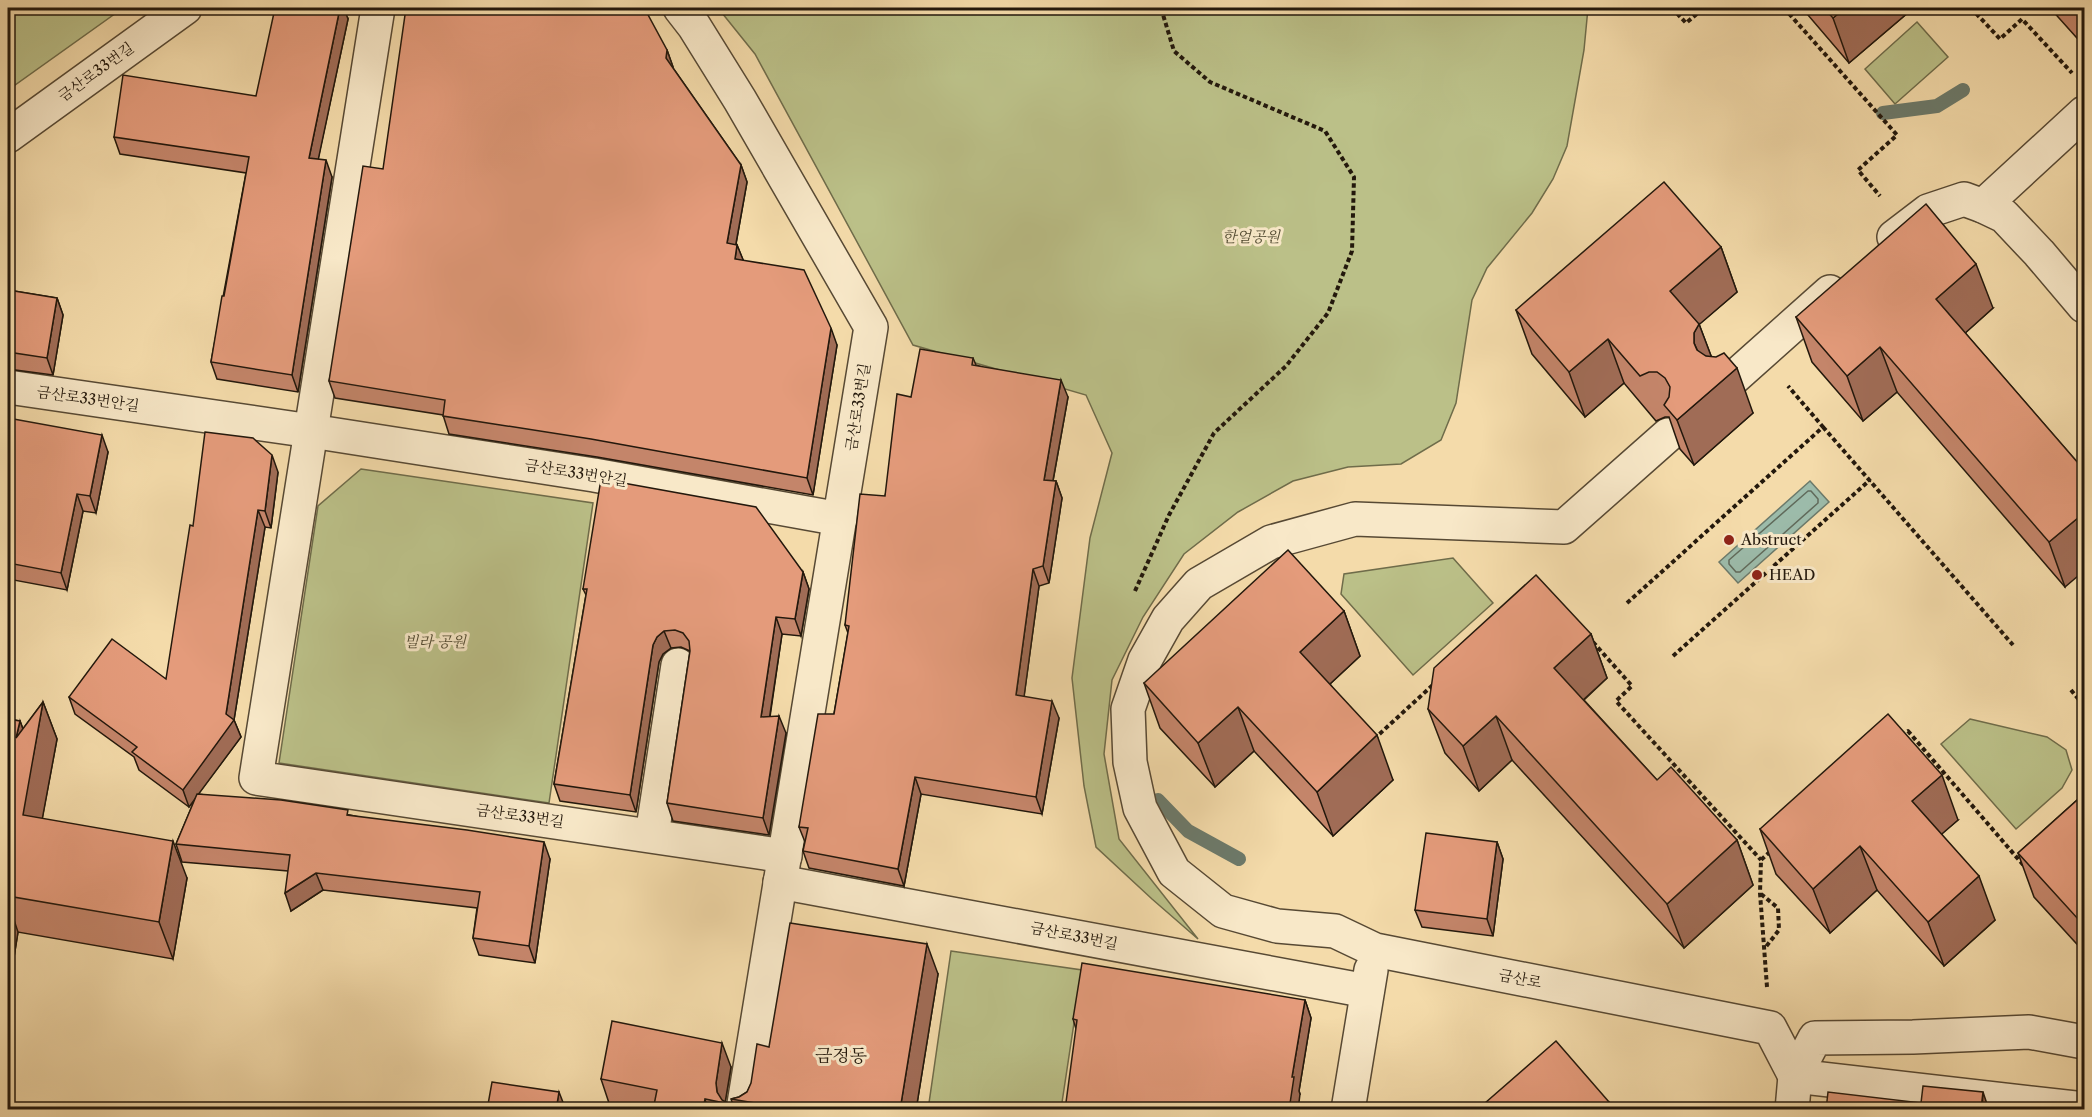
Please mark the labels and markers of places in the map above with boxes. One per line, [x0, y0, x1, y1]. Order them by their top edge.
place label: Abstruct [1740, 530, 1802, 549]
marker: Abstruct [1722, 533, 1736, 547]
place label: HEAD [1769, 565, 1815, 584]
marker: HEAD [1750, 568, 1764, 582]

